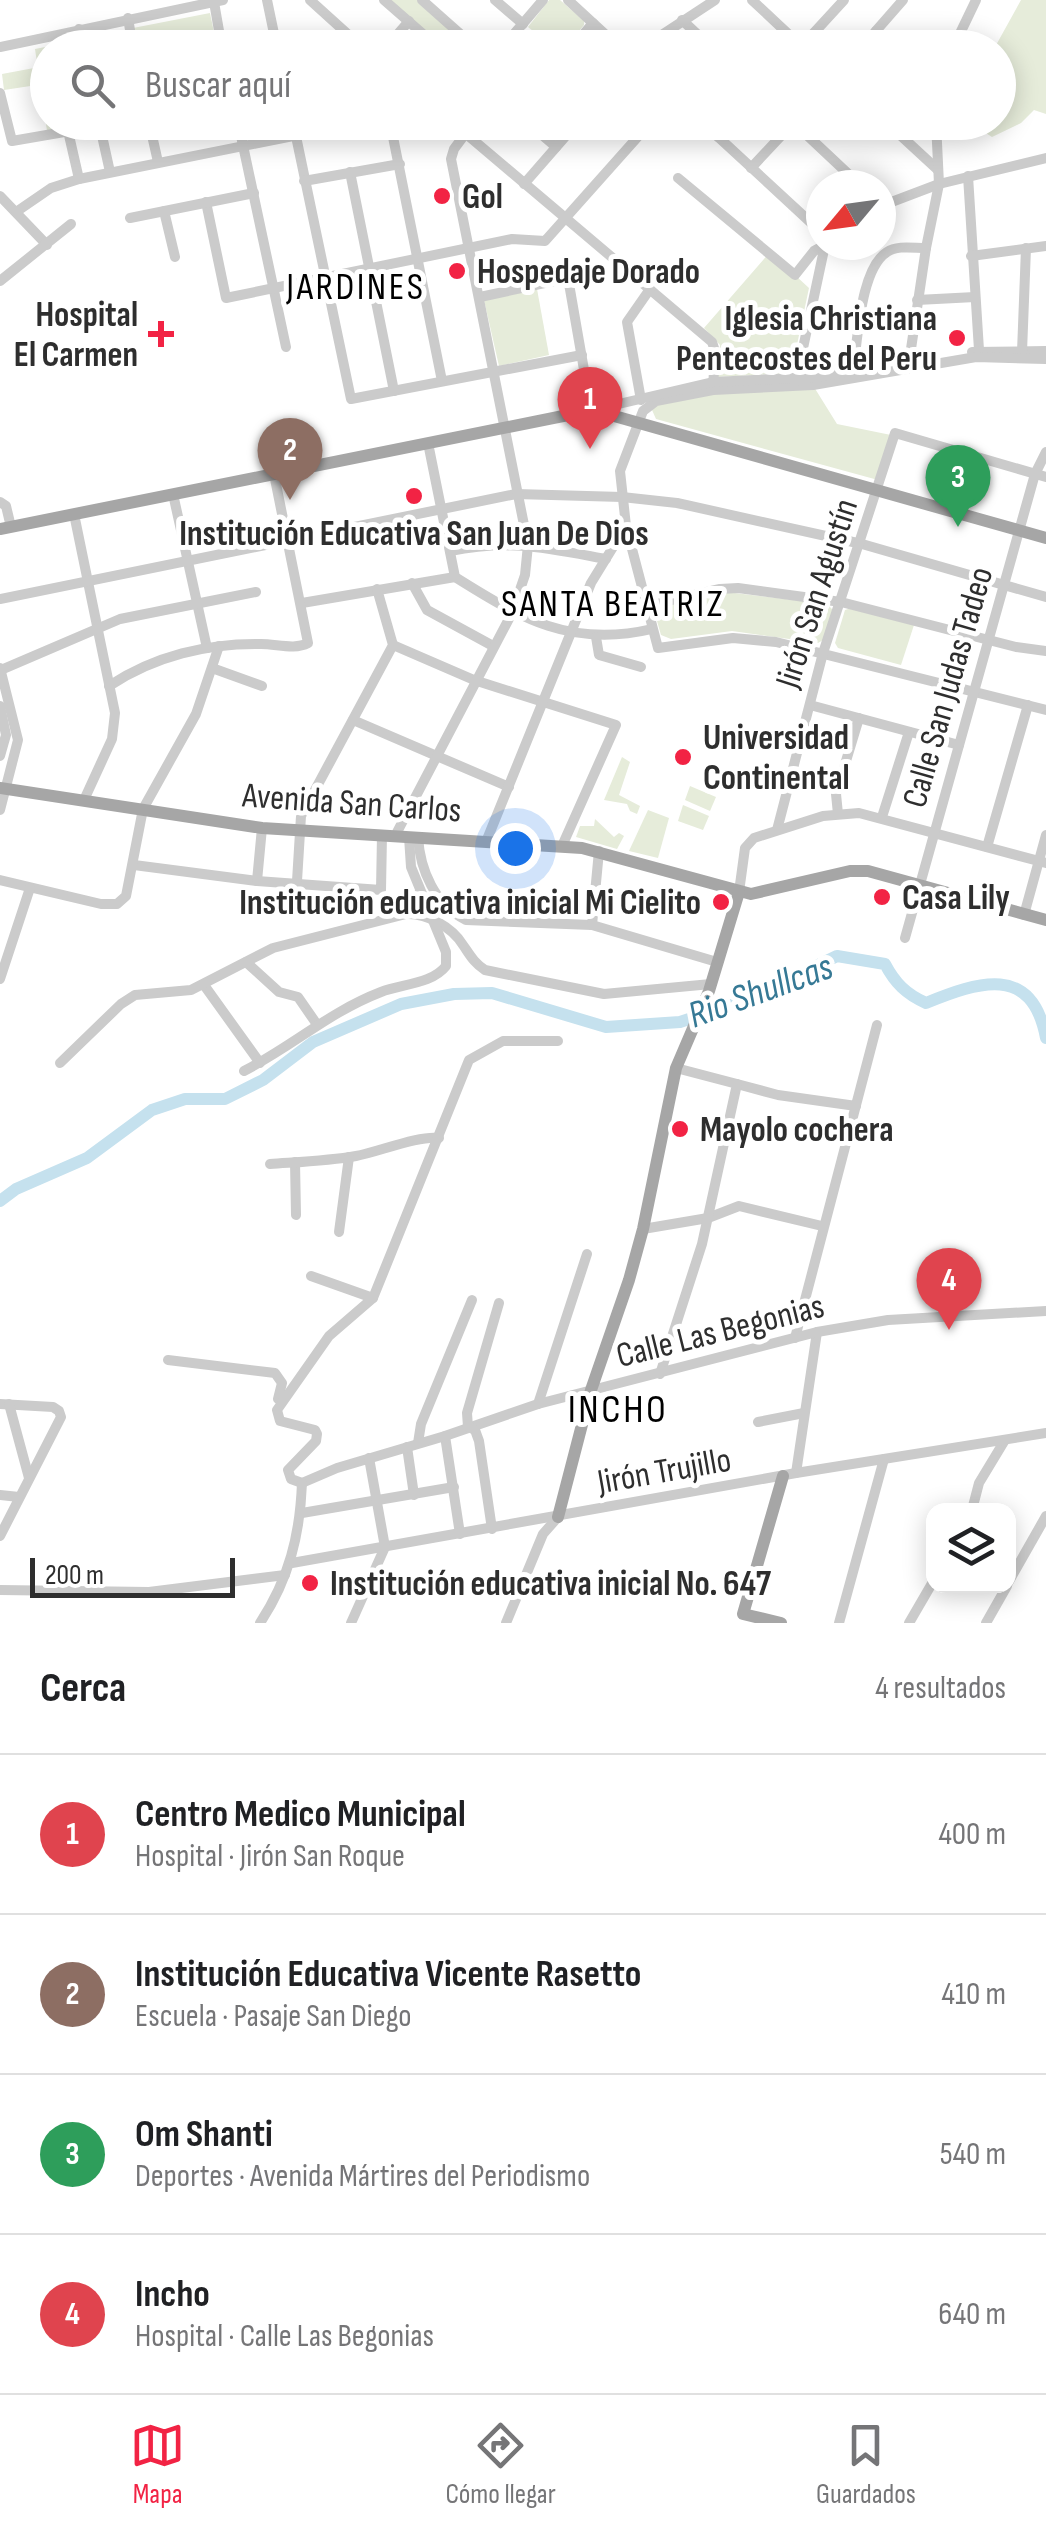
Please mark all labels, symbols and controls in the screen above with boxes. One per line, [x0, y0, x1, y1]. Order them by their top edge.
search box [30, 30, 1016, 140]
icon: search [65, 58, 120, 113]
text: Buscar aquí [145, 63, 291, 108]
north arrow [806, 170, 896, 260]
place label: Gol [462, 176, 503, 219]
marker: Gol [431, 185, 453, 207]
place label: Hospedaje Dorado [477, 251, 700, 294]
marker: Hospedaje Dorado [446, 260, 468, 282]
district label: JARDINES [285, 265, 426, 310]
place label: Hospital El Carmen [14, 294, 138, 377]
place label: Iglesia Christiana Pentecostes del Peru [676, 298, 937, 381]
marker: Hospital El Carmen [148, 321, 174, 347]
marker: Iglesia Christiana Pentecostes del Peru [946, 327, 968, 349]
pin: 1 [558, 366, 622, 449]
pin: 2 [258, 418, 322, 500]
pin: 3 [926, 444, 990, 527]
marker: Institución Educativa San Juan De Dios [403, 485, 425, 507]
street label: Jirón San Agustín [766, 494, 868, 694]
place label: Institución Educativa San Juan De Dios [179, 513, 649, 556]
street label: Calle San Judas Tadeo [894, 562, 1003, 813]
district label: SANTA BEATRIZ [501, 582, 725, 627]
place label: Universidad Continental [703, 717, 850, 800]
marker: Universidad Continental [672, 746, 694, 768]
street label: Avenida San Carlos [240, 774, 463, 833]
your location [490, 823, 541, 874]
place label: Casa Lily [902, 877, 1010, 920]
place label: Institución educativa inicial Mi Cielito [239, 882, 701, 925]
marker: Casa Lily [871, 886, 893, 908]
marker: Institución educativa inicial Mi Cielito [710, 891, 732, 913]
water label: Rio Shullcas [682, 944, 839, 1038]
place label: Mayolo cochera [700, 1109, 893, 1152]
marker: Mayolo cochera [669, 1118, 691, 1140]
pin: 4 [916, 1248, 982, 1330]
street label: Calle Las Begonias [612, 1285, 829, 1378]
district label: INCHO [568, 1386, 668, 1434]
street label: Jirón Trujillo [593, 1439, 734, 1505]
map controls [926, 1503, 1016, 1593]
button: layers [926, 1503, 1016, 1593]
scale bar [30, 1553, 235, 1598]
text: 200 m [45, 1559, 104, 1592]
place label: Institución educativa inicial No. 647 [330, 1563, 772, 1606]
marker: Institución educativa inicial No. 647 [299, 1572, 321, 1594]
text: Cerca [40, 1663, 126, 1714]
text: 4 resultados [875, 1669, 1006, 1708]
text: Centro Medico Municipal [135, 1792, 466, 1837]
text: 1 [66, 1815, 79, 1854]
text: 400 m [938, 1815, 1006, 1854]
text: Hospital · Jirón San Roque [135, 1837, 405, 1876]
text: Institución Educativa Vicente Rasetto [135, 1952, 641, 1997]
text: 2 [65, 1975, 80, 2014]
text: 410 m [941, 1975, 1006, 2014]
text: Escuela · Pasaje San Diego [135, 1997, 412, 2036]
text: Om Shanti [135, 2112, 273, 2157]
text: 3 [65, 2135, 80, 2174]
text: 540 m [940, 2135, 1006, 2174]
text: Deportes · Avenida Mártires del Periodismo [135, 2157, 590, 2196]
text: Incho [135, 2272, 210, 2317]
text: 4 [65, 2295, 80, 2334]
text: 640 m [938, 2295, 1006, 2334]
text: Hospital · Calle Las Begonias [135, 2317, 434, 2356]
tab: Mapa [130, 2418, 185, 2511]
tab: Cómo llegar [445, 2418, 556, 2511]
tab: Guardados [816, 2418, 916, 2511]

